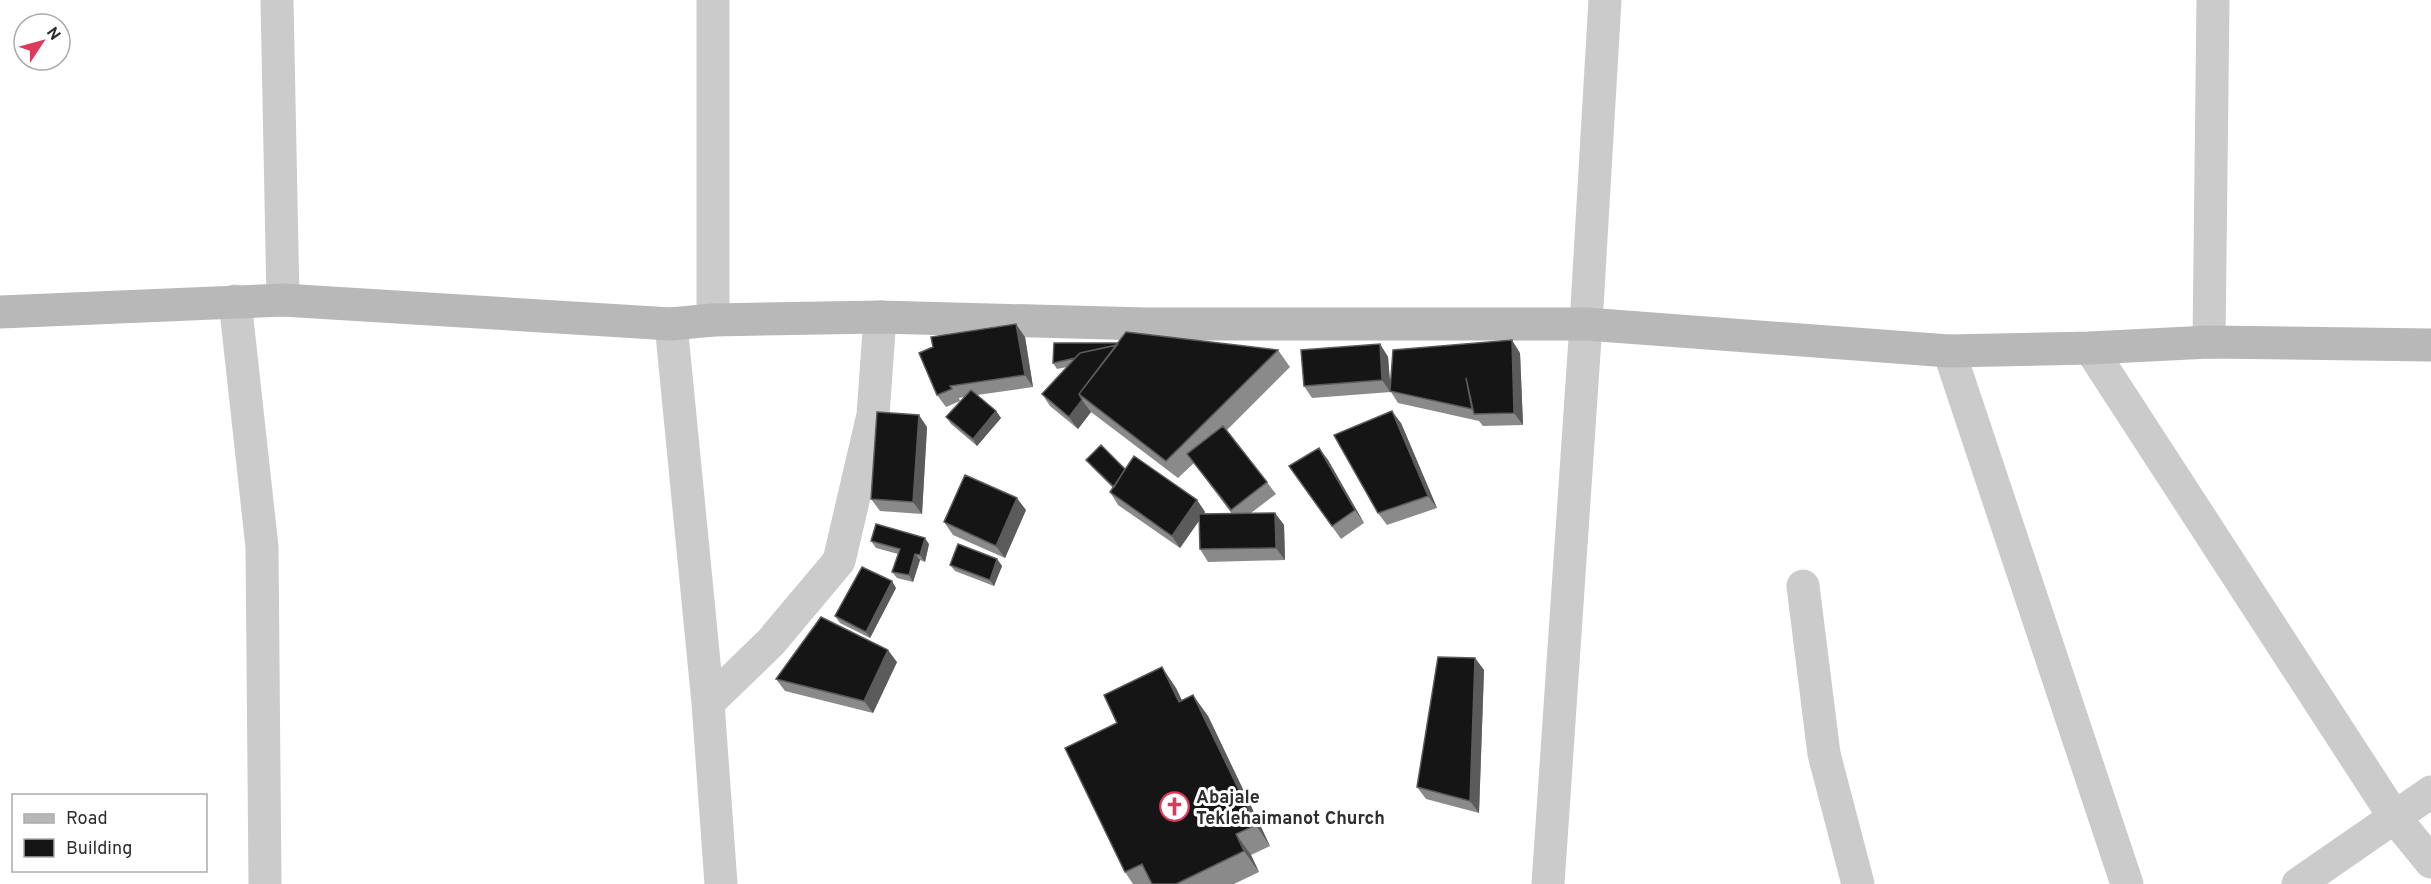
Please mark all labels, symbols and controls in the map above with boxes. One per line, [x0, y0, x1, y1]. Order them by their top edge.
north arrow [12, 12, 72, 72]
text: N [41, 24, 64, 45]
place label: Abajale Teklehaimanot Church [1196, 787, 1385, 831]
church icon: Abajale Teklehaimanot Church [1159, 791, 1191, 823]
legend [12, 794, 207, 872]
text: Road [66, 808, 108, 831]
text: Building [66, 838, 132, 861]

